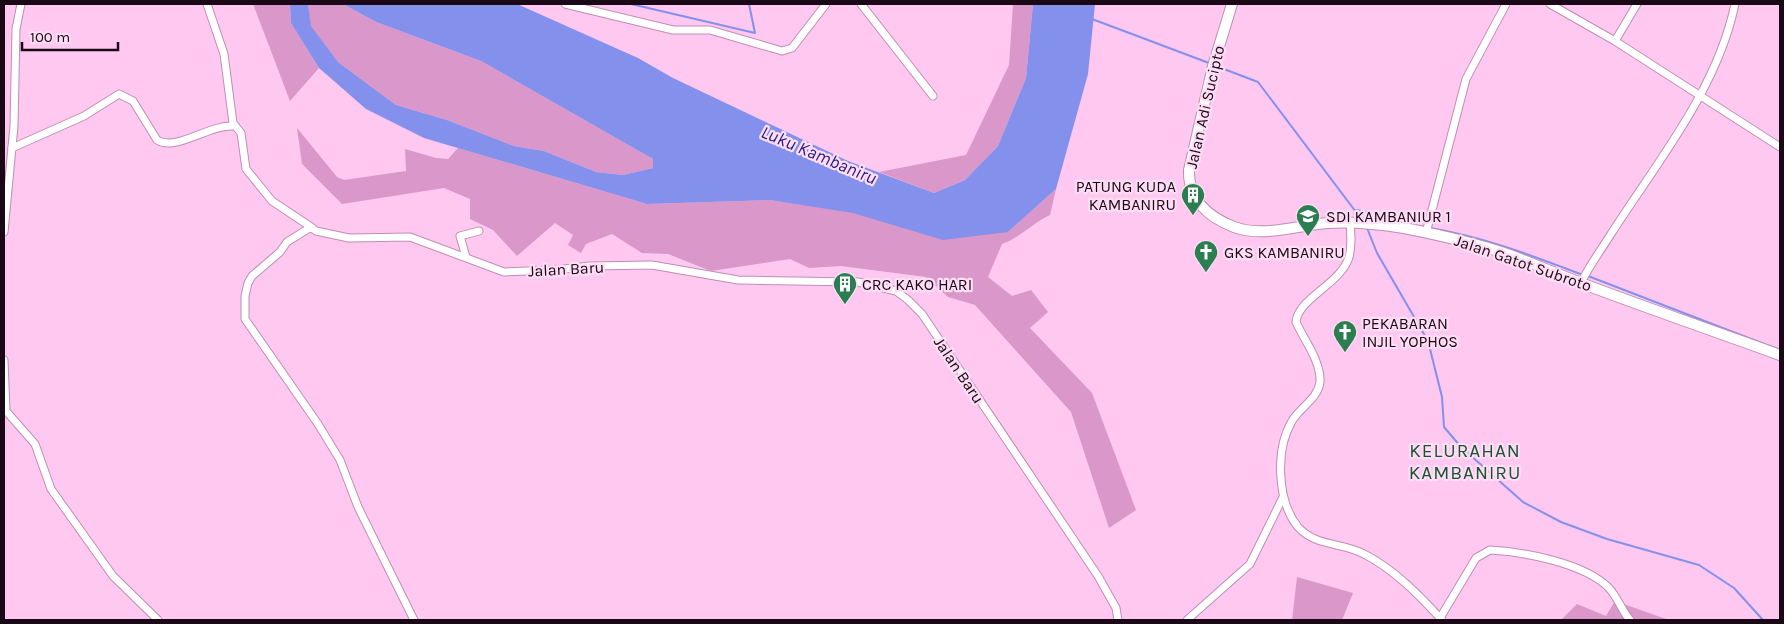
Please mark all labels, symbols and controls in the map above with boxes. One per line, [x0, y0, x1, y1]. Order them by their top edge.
scale bar [22, 20, 119, 52]
text: 100 m [30, 28, 70, 46]
street label: Jalan Adi Sucipto [1182, 44, 1228, 170]
water label: Luku Kambaniru [758, 121, 880, 189]
place label: PATUNG KUDA KAMBANIRU [1076, 177, 1176, 214]
building icon: PATUNG KUDA KAMBANIRU [1180, 182, 1206, 216]
school or university icon: SDI KAMBANIUR 1 [1295, 203, 1321, 237]
place label: SDI KAMBANIUR 1 [1326, 207, 1451, 226]
street label: Jalan Gatot Subroto [1452, 231, 1594, 295]
church icon: GKS KAMBANIRU [1193, 239, 1219, 273]
place label: GKS KAMBANIRU [1224, 243, 1345, 262]
street label: Jalan Baru [527, 258, 605, 280]
building icon: CRC KAKO HARI [832, 271, 858, 305]
place label: CRC KAKO HARI [862, 275, 972, 294]
place label: PEKABARAN INJIL YOPHOS [1362, 314, 1458, 351]
church icon: PEKABARAN INJIL YOPHOS [1332, 319, 1358, 353]
street label: Jalan Baru [930, 333, 988, 407]
district label: KELURAHAN KAMBANIRU [1409, 440, 1521, 484]

